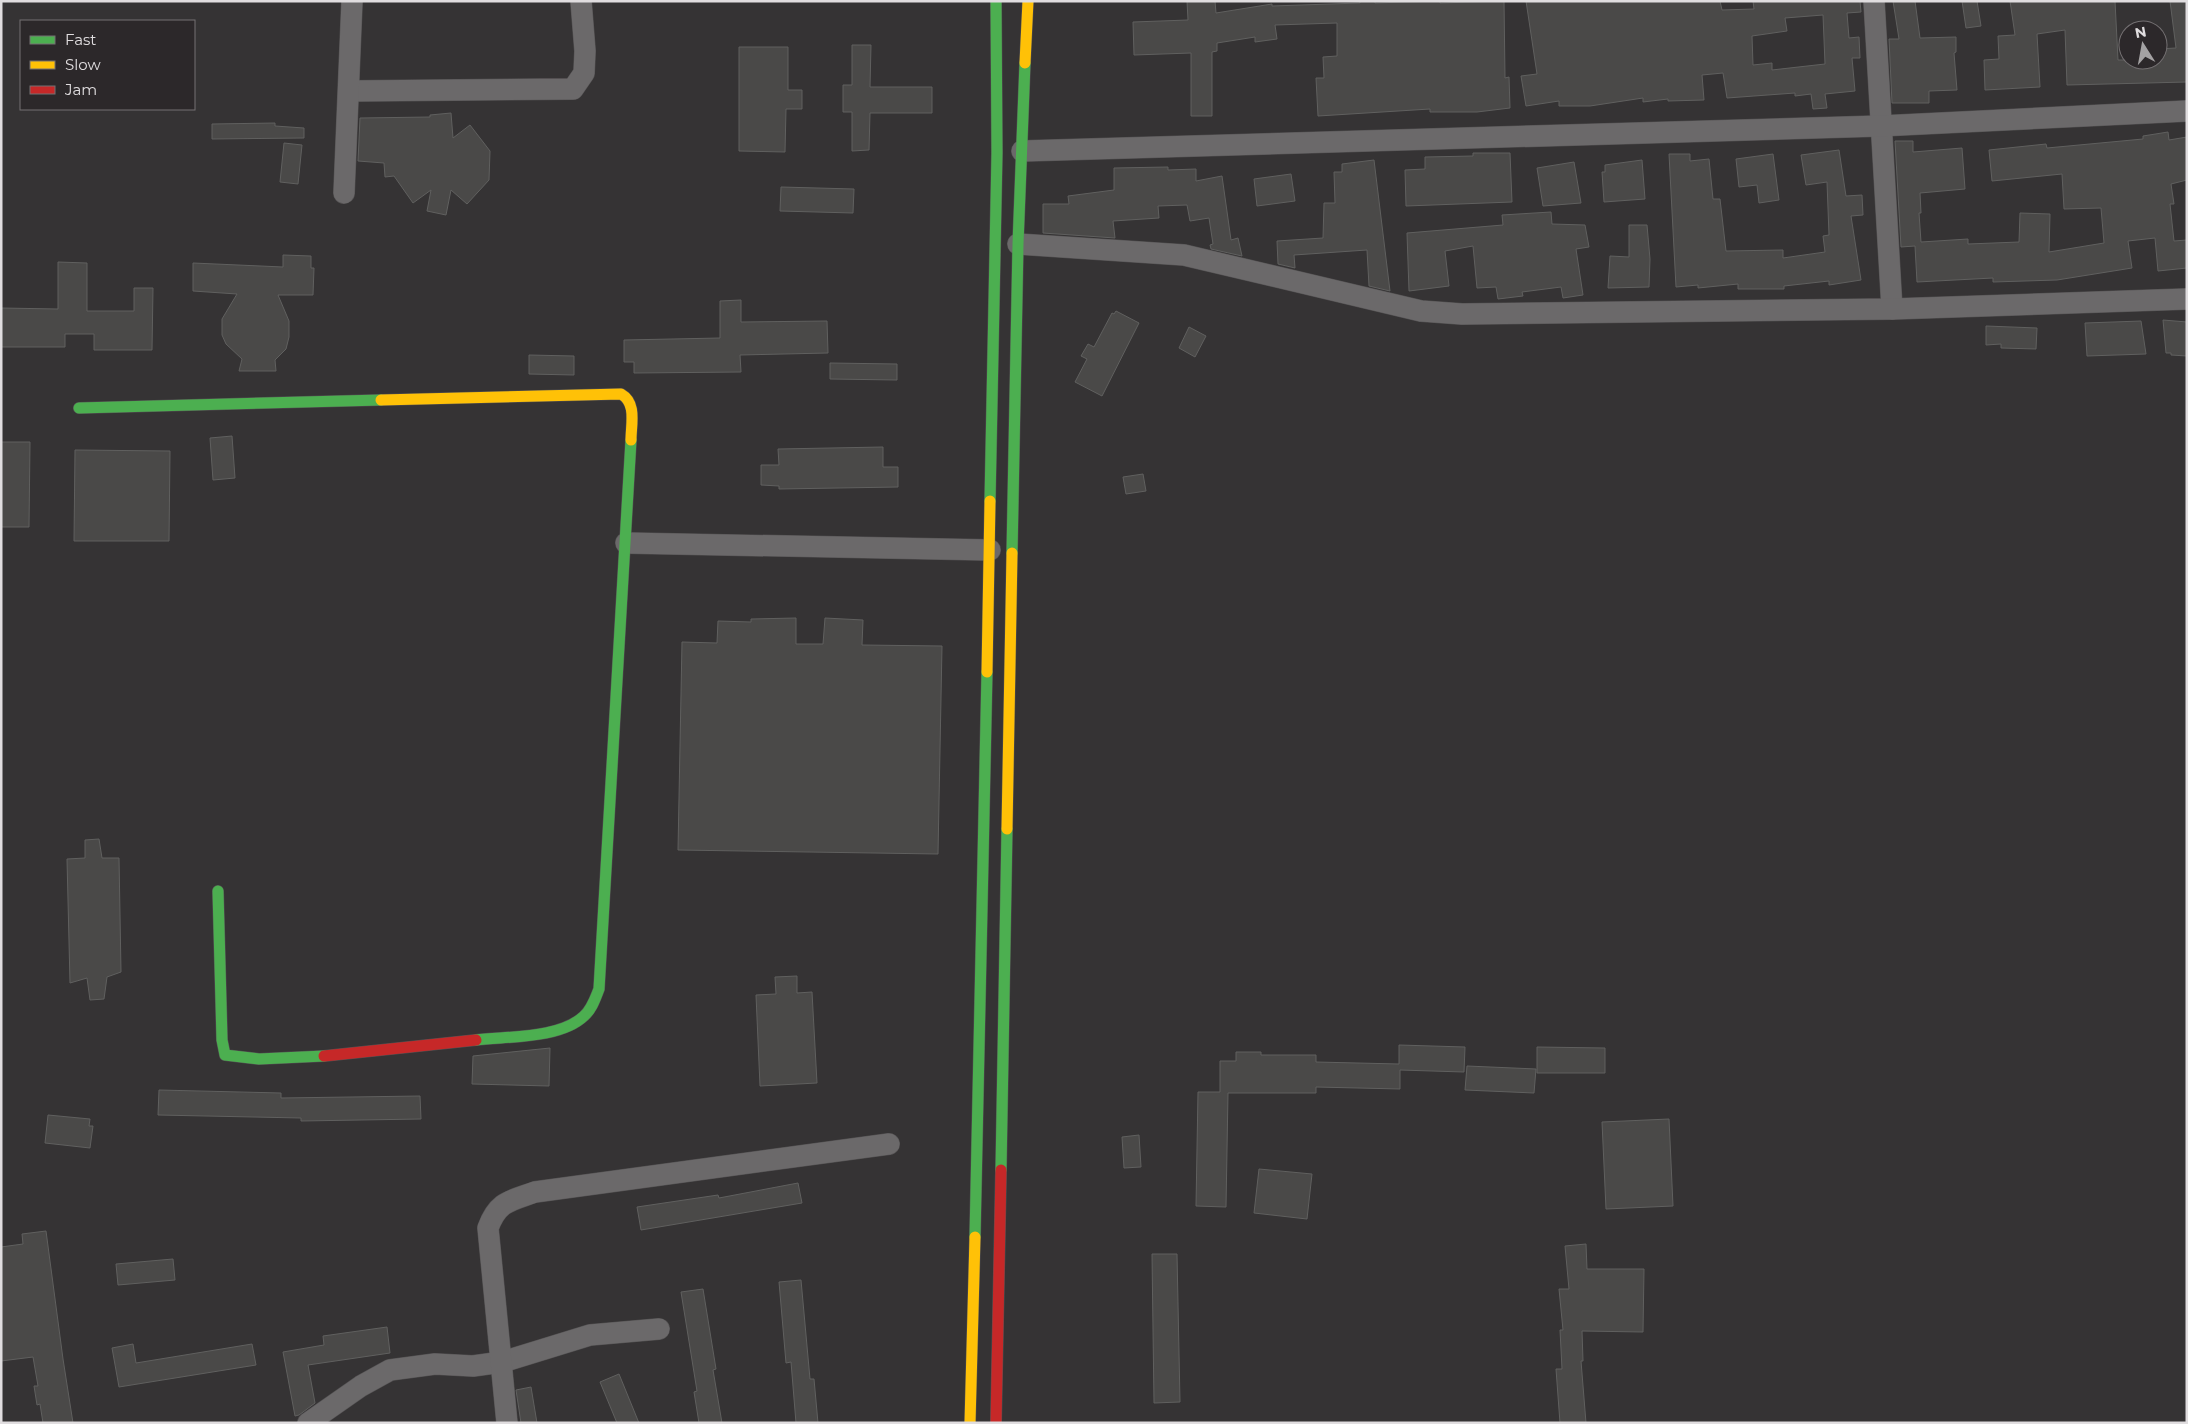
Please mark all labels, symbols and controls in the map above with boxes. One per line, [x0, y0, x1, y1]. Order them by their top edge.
legend [20, 20, 195, 110]
north arrow [2118, 20, 2168, 70]
text: N [2133, 22, 2148, 42]
text: Fast [65, 30, 96, 49]
text: Slow [65, 55, 101, 74]
text: Jam [64, 80, 97, 99]

